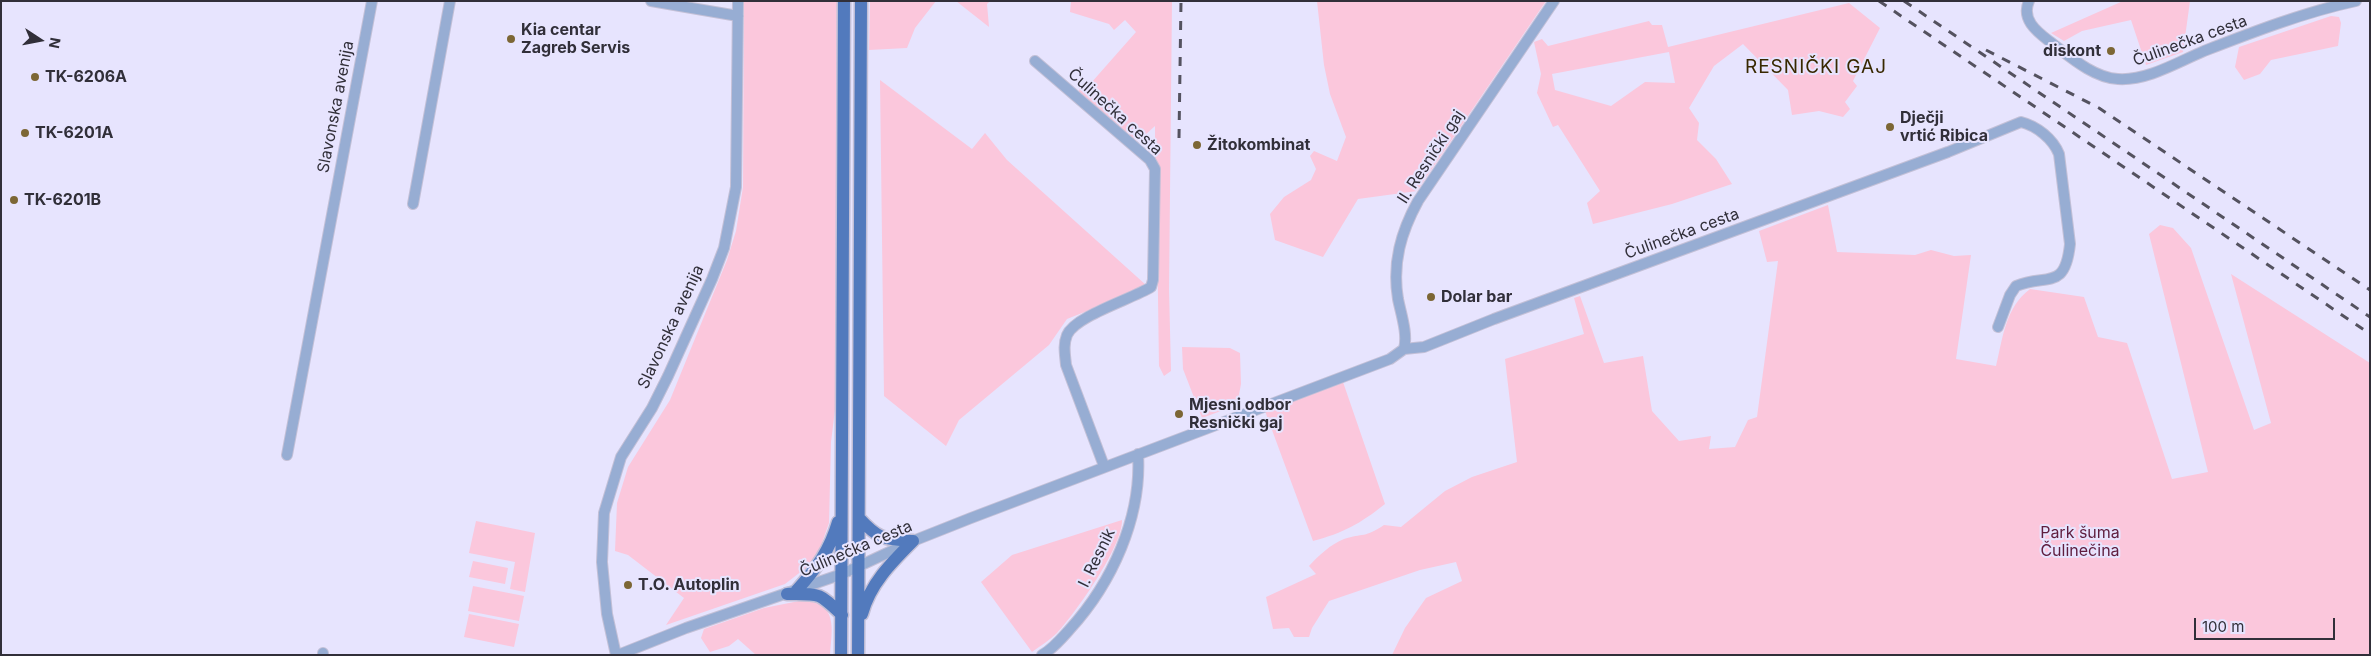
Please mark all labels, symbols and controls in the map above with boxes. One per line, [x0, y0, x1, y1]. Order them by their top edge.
street label: Čulinečka cesta [2130, 11, 2250, 71]
north arrow [15, 15, 65, 65]
place label: Kia centar Zagreb Servis [521, 20, 630, 58]
marker: Kia centar Zagreb Servis [505, 33, 517, 45]
text: N [46, 36, 65, 50]
street label: Slavonska avenija [314, 39, 358, 175]
place label: diskont [2043, 41, 2101, 61]
marker: diskont [2105, 45, 2117, 57]
district label: RESNIČKI GAJ [1743, 56, 1889, 78]
street label: Čulinečka cesta [1064, 65, 1166, 159]
place label: TK-6206A [45, 67, 127, 87]
marker: TK-6206A [29, 71, 41, 83]
street label: II. Resnički gaj [1394, 107, 1468, 207]
place label: Dječji vrtić Ribica [1900, 108, 1988, 146]
marker: Dječji vrtić Ribica [1884, 121, 1896, 133]
place label: TK-6201A [35, 123, 114, 143]
marker: TK-6201A [19, 127, 31, 139]
place label: Žitokombinat [1207, 135, 1310, 155]
marker: Žitokombinat [1191, 139, 1203, 151]
place label: TK-6201B [24, 190, 101, 210]
marker: TK-6201B [8, 194, 20, 206]
street label: Čulinečka cesta [1622, 204, 1742, 264]
street label: Slavonska avenija [634, 262, 708, 392]
place label: Dolar bar [1441, 287, 1512, 307]
marker: Dolar bar [1425, 291, 1437, 303]
place label: Mjesni odbor Resnički gaj [1189, 395, 1291, 433]
marker: Mjesni odbor Resnički gaj [1173, 408, 1185, 420]
street label: Čulinečka cesta [797, 517, 915, 581]
park label: Park šuma Čulinečina [2040, 523, 2120, 561]
street label: I. Resnik [1074, 525, 1120, 591]
place label: T.O. Autoplin [638, 575, 740, 595]
marker: T.O. Autoplin [622, 579, 634, 591]
scale bar [2196, 608, 2337, 640]
text: 100 m [2202, 617, 2244, 636]

